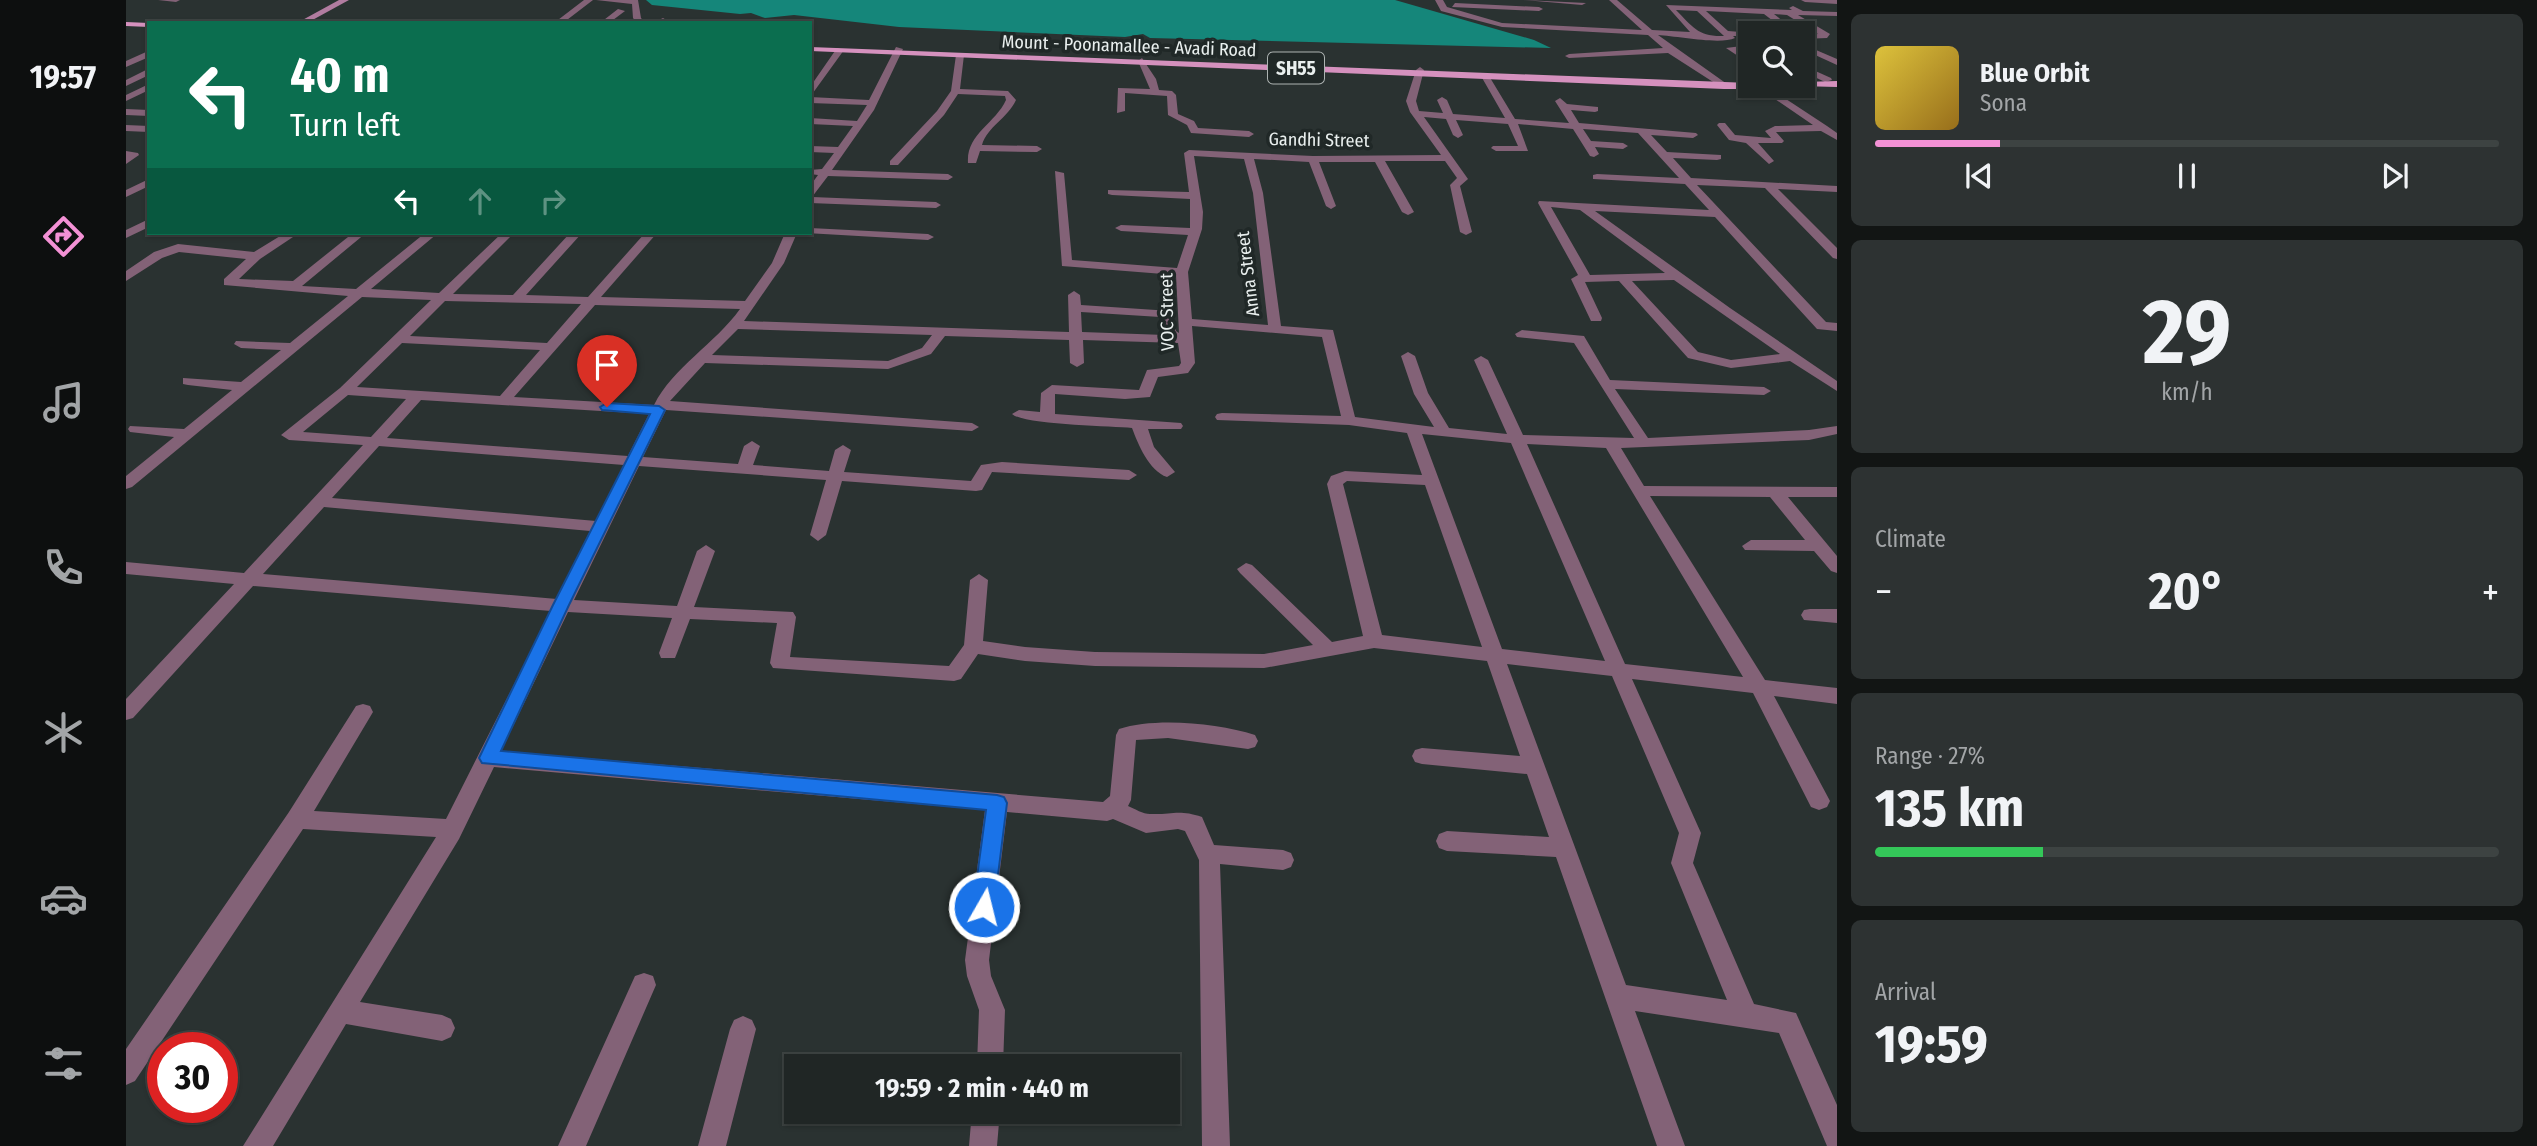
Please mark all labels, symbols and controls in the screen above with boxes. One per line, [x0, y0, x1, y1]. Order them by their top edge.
map controls [1738, 21, 1815, 98]
button: search [1738, 21, 1815, 98]
street label: Mount - Poonamallee - Avadi Road [1001, 31, 1257, 61]
text: 40 m [290, 46, 390, 105]
icon: left [175, 49, 266, 140]
road number: SH55 [1268, 52, 1324, 83]
text: 19:57 [30, 58, 96, 96]
text: Blue Orbit [1980, 58, 2090, 89]
text: Sona [1980, 89, 2027, 117]
text: Turn left [290, 106, 400, 144]
street label: Gandhi Street [1268, 128, 1370, 152]
icon: previous [1960, 157, 1998, 195]
icon: pause [2168, 157, 2206, 195]
icon: next [2376, 157, 2414, 195]
icon: left [388, 182, 426, 220]
icon: ahead [461, 182, 499, 220]
icon: right [534, 182, 572, 220]
icon: directions [39, 212, 88, 261]
street label: Anna Street [1232, 230, 1264, 318]
street label: VOC Street [1155, 273, 1179, 351]
text: 29 [2143, 278, 2231, 387]
pin [577, 335, 637, 407]
icon: arrive [588, 346, 626, 384]
icon: music [39, 378, 88, 427]
text: km/h [2161, 378, 2213, 406]
text: Climate [1875, 525, 1946, 553]
icon: phone [39, 543, 88, 592]
text: 20° [2149, 560, 2225, 623]
text: − [1875, 569, 1892, 615]
text: + [2482, 569, 2499, 615]
icon: climate [39, 708, 88, 757]
text: Range · 27% [1875, 742, 1985, 770]
text: 135 km [1875, 777, 2024, 840]
position arrow [947, 870, 1021, 944]
icon: car [39, 874, 88, 923]
text: Arrival [1875, 978, 1936, 1006]
text: 19:59 [1875, 1013, 1988, 1076]
speed limit sign: 30 [147, 1032, 238, 1123]
icon: filters [39, 1039, 88, 1088]
text: 19:59 · 2 min · 440 m [875, 1073, 1089, 1104]

